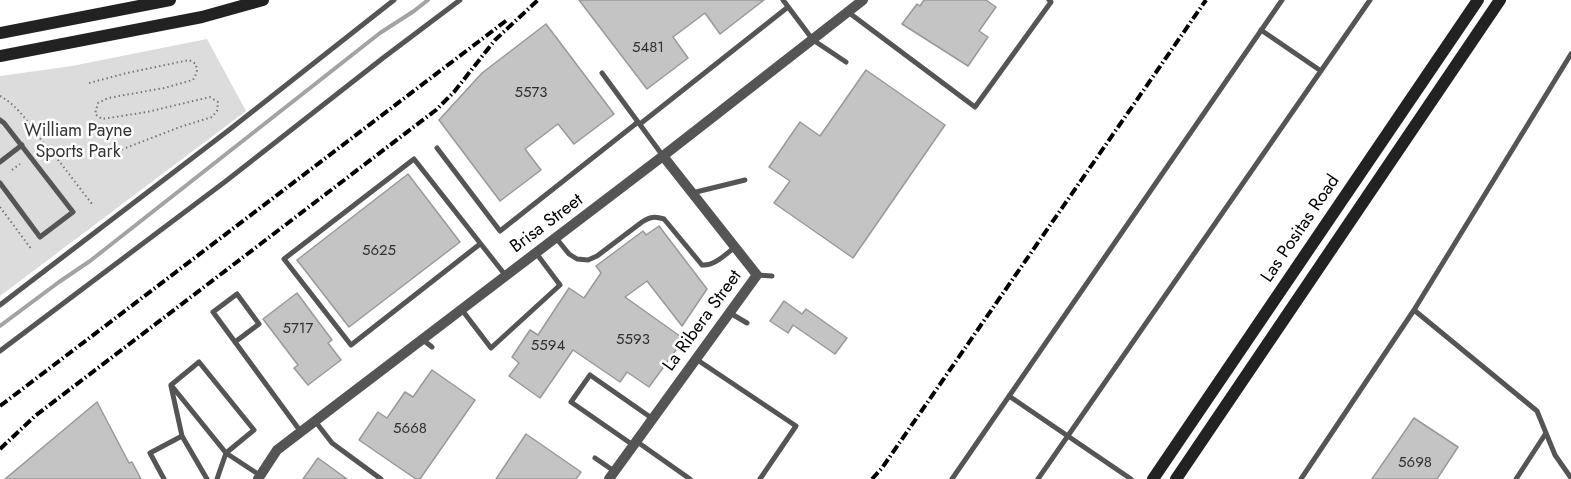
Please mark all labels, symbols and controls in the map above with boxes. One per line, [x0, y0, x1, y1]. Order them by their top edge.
house number: 5481 [632, 39, 664, 57]
house number: 5573 [515, 84, 547, 102]
park label: William Payne Sports Park [24, 121, 132, 164]
street label: Las Positas Road [1257, 171, 1345, 287]
street label: Brisa Street [506, 190, 588, 258]
house number: 5625 [362, 242, 396, 260]
street label: La Ribera Street [659, 266, 747, 376]
house number: 5717 [283, 320, 313, 338]
house number: 5593 [616, 331, 650, 349]
house number: 5594 [531, 337, 565, 355]
house number: 5668 [393, 420, 427, 438]
house number: 5698 [1398, 454, 1432, 472]

